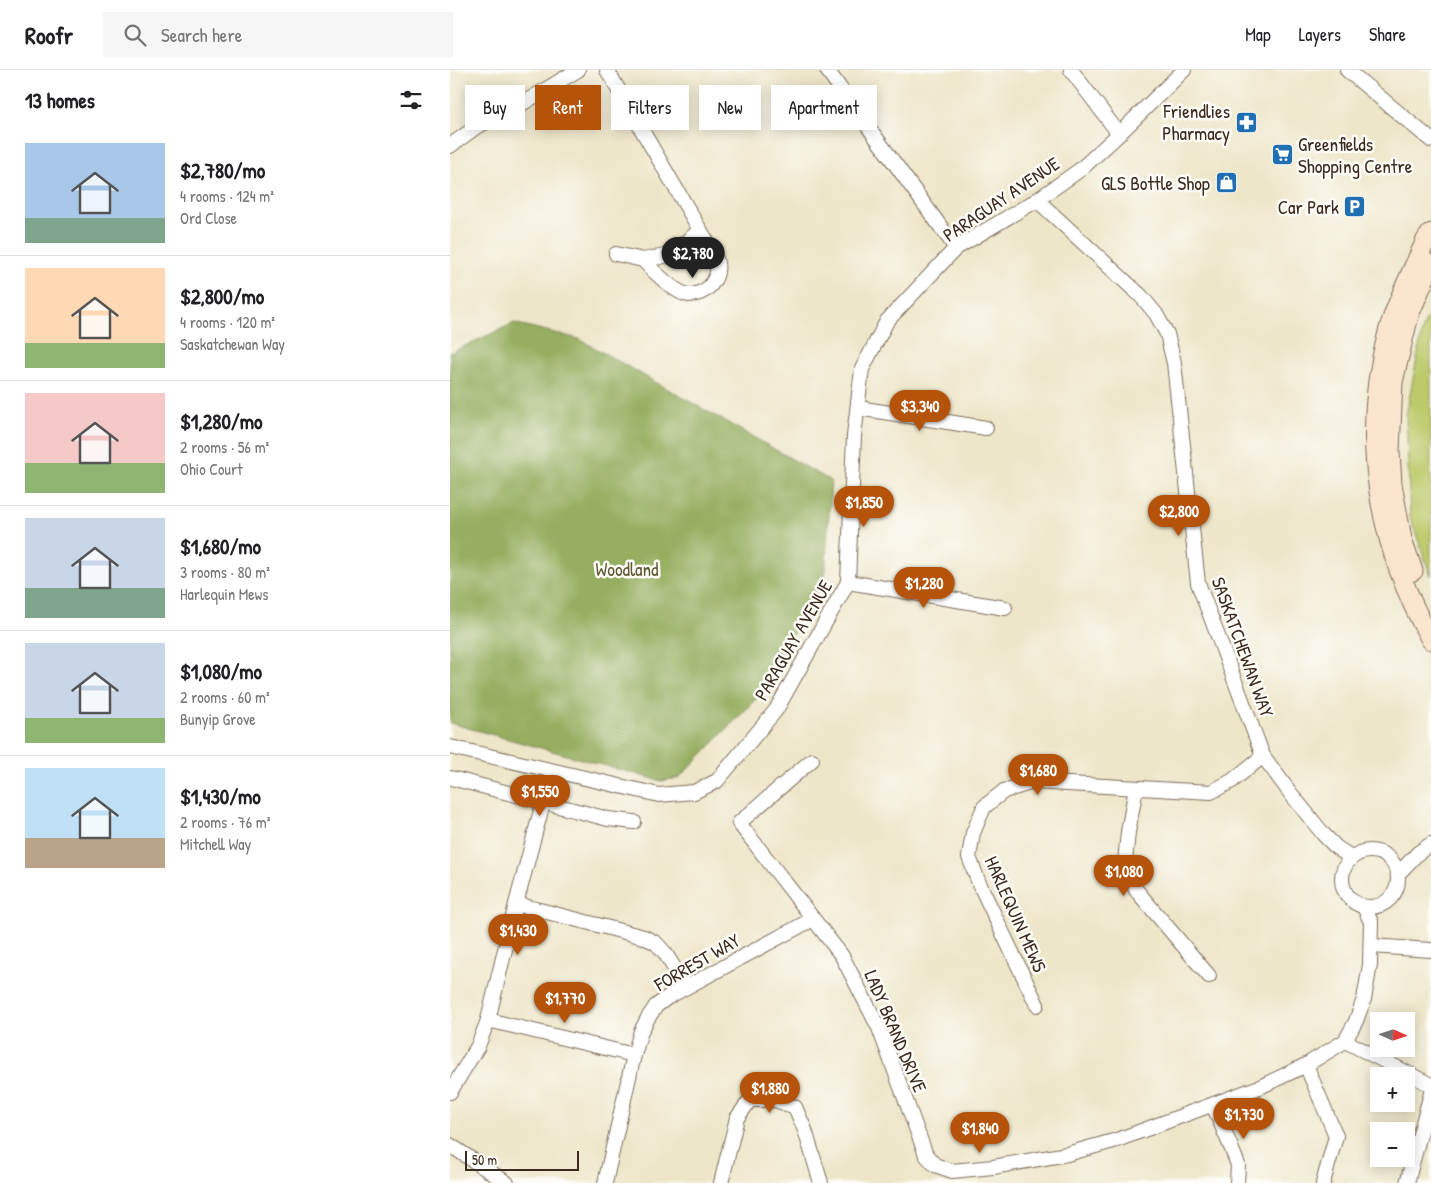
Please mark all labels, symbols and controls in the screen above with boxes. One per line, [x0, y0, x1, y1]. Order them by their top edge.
search box [103, 12, 453, 57]
text: Roofr [25, 19, 73, 51]
icon: search [121, 21, 149, 49]
text: Search here [161, 22, 242, 48]
text: Map [1245, 22, 1271, 47]
text: Layers [1299, 22, 1341, 47]
text: Share [1369, 22, 1406, 47]
chip: Buy [465, 85, 525, 130]
chip: Rent [535, 85, 601, 130]
chip: Filters [611, 85, 689, 130]
chip: New [699, 85, 761, 130]
chip: Apartment [771, 85, 877, 130]
text: 13 homes [25, 86, 95, 115]
icon: filters [397, 86, 425, 114]
place label: Friendlies Pharmacy [1162, 98, 1230, 146]
pharmacy icon: Friendlies Pharmacy [1234, 110, 1258, 134]
place label: Greenfields Shopping Centre [1298, 131, 1413, 179]
supermarket icon: Greenfields Shopping Centre [1270, 143, 1294, 167]
street label: PARAGUAY AVENUE [938, 150, 1065, 248]
text: $2,780/mo [180, 156, 265, 185]
icon: home [65, 163, 125, 223]
place label: GLS Bottle Shop [1101, 170, 1210, 196]
shop icon: GLS Bottle Shop [1214, 171, 1238, 195]
text: 4 rooms · 124 m² [180, 185, 274, 207]
place label: Car Park [1278, 194, 1339, 220]
parking icon: Car Park [1343, 195, 1367, 219]
text: Ord Close [180, 207, 237, 229]
pin: $2,780 [652, 236, 734, 279]
text: $2,780 [673, 242, 713, 264]
text: $2,800/mo [180, 282, 264, 311]
icon: home [65, 288, 125, 348]
text: 4 rooms · 120 m² [180, 311, 275, 333]
text: Saskatchewan Way [180, 333, 285, 355]
pin: $3,340 [879, 390, 961, 432]
text: $3,340 [901, 395, 939, 417]
text: $1,280/mo [180, 407, 262, 436]
icon: home [65, 413, 125, 473]
text: 2 rooms · 56 m² [180, 436, 269, 458]
text: Ohio Court [180, 458, 243, 480]
pin: $1,850 [823, 486, 905, 528]
text: $1,850 [845, 491, 883, 513]
pin: $2,800 [1138, 494, 1220, 537]
text: $2,800 [1159, 500, 1199, 522]
text: $1,680/mo [180, 532, 261, 561]
icon: home [65, 538, 125, 598]
park label: Woodland [596, 556, 659, 582]
text: 3 rooms · 80 m² [180, 561, 270, 583]
pin: $1,280 [883, 566, 965, 609]
text: $1,280 [905, 572, 943, 594]
street label: SASKATCHEWAN WAY [1206, 573, 1281, 721]
street label: PARAGUAY AVENUE [748, 574, 838, 705]
text: Harlequin Mews [180, 583, 268, 605]
text: $1,080/mo [180, 657, 262, 686]
icon: home [65, 663, 125, 723]
text: 2 rooms · 60 m² [180, 686, 270, 708]
text: Bunyip Grove [180, 708, 256, 730]
pin: $1,680 [997, 754, 1079, 796]
text: $1,680 [1019, 759, 1057, 781]
pin: $1,550 [499, 774, 581, 817]
text: $1,550 [521, 780, 559, 802]
text: $1,430/mo [180, 782, 261, 811]
icon: home [65, 788, 125, 848]
text: 2 rooms · 76 m² [180, 811, 270, 833]
text: Mitchell Way [180, 833, 251, 855]
street label: HARLEQUIN MEWS [979, 852, 1053, 976]
pin: $1,080 [1083, 854, 1165, 897]
text: $1,080 [1105, 860, 1143, 882]
pin: $1,430 [477, 914, 559, 956]
text: $1,430 [499, 919, 537, 941]
street label: FORREST WAY [649, 927, 745, 997]
street label: LADY BRAND DRIVE [859, 966, 934, 1097]
pin: $1,770 [524, 982, 606, 1024]
text: $1,770 [545, 987, 585, 1009]
north arrow [1370, 1012, 1415, 1058]
map controls [1370, 1012, 1415, 1167]
button: + [1370, 1067, 1415, 1112]
pin: $1,880 [729, 1072, 811, 1114]
text: $1,880 [751, 1077, 789, 1099]
pin: $1,730 [1203, 1098, 1285, 1140]
text: $1,730 [1224, 1103, 1264, 1125]
pin: $1,840 [939, 1112, 1021, 1154]
text: $1,840 [961, 1117, 999, 1139]
button: − [1370, 1122, 1415, 1167]
scale bar [465, 1148, 579, 1171]
text: 50 m [472, 1150, 497, 1169]

